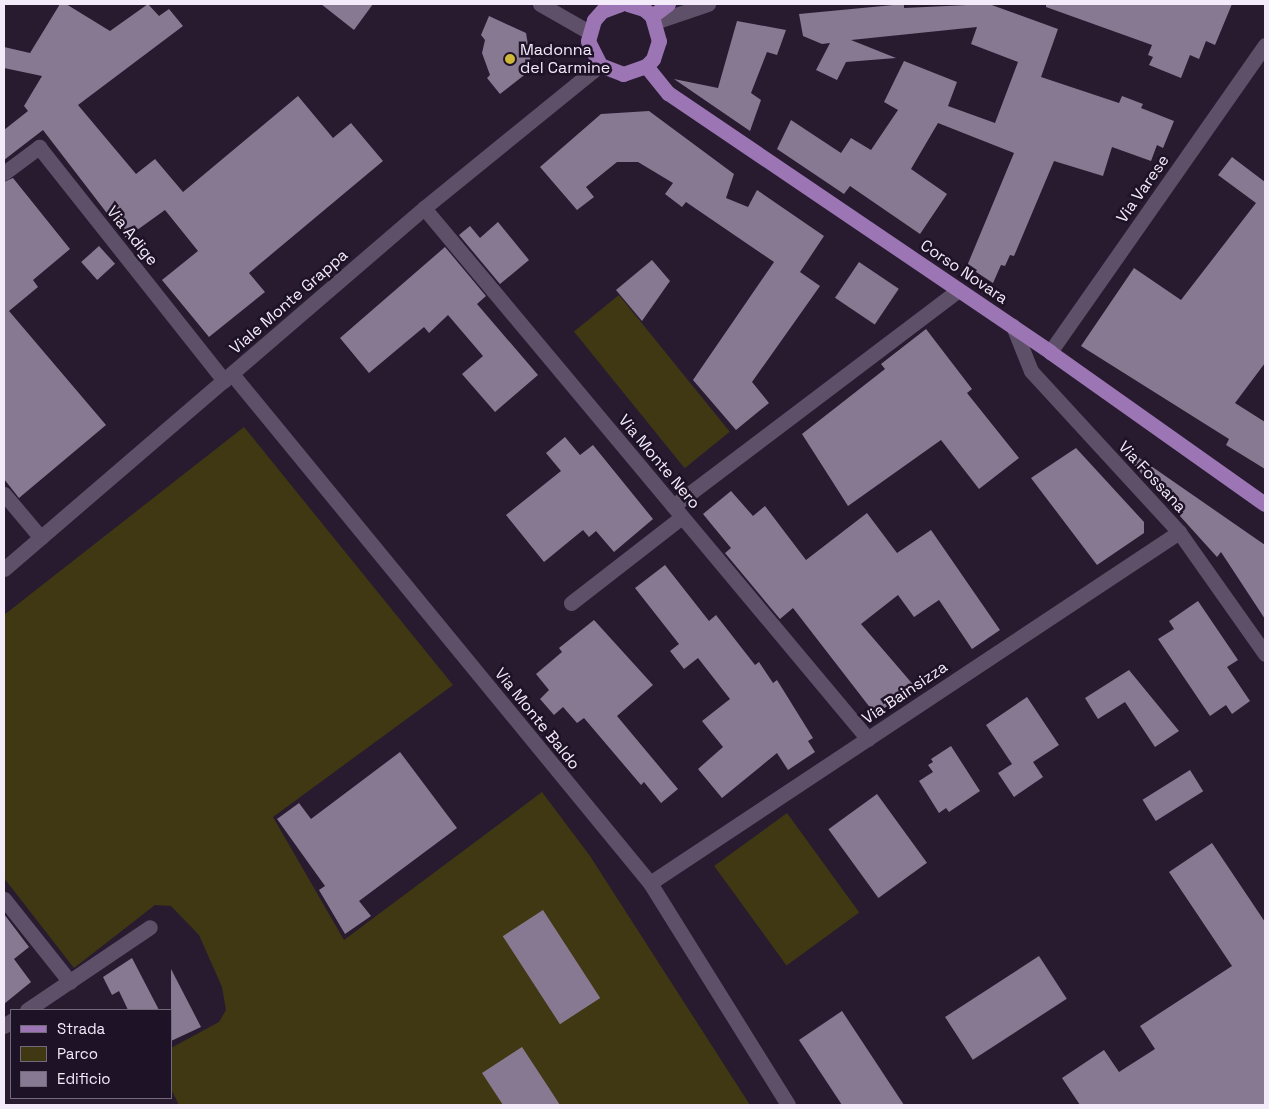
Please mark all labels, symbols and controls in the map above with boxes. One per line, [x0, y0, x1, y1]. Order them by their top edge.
place label: Madonna del Carmine [520, 40, 610, 78]
marker: Madonna del Carmine [504, 53, 516, 65]
street label: Via Varese [1113, 151, 1173, 227]
street label: Via Adige [102, 202, 162, 270]
street label: Corso Novara [917, 236, 1011, 308]
street label: Viale Monte Grappa [226, 246, 352, 358]
street label: Via Monte Nero [614, 411, 704, 513]
street label: Via Fossana [1114, 437, 1190, 517]
street label: Via Bainsizza [859, 657, 951, 729]
street label: Via Monte Baldo [490, 664, 584, 774]
legend [10, 1009, 172, 1099]
text: Strada [57, 1019, 105, 1038]
text: Parco [57, 1044, 98, 1063]
text: Edificio [57, 1069, 111, 1088]

